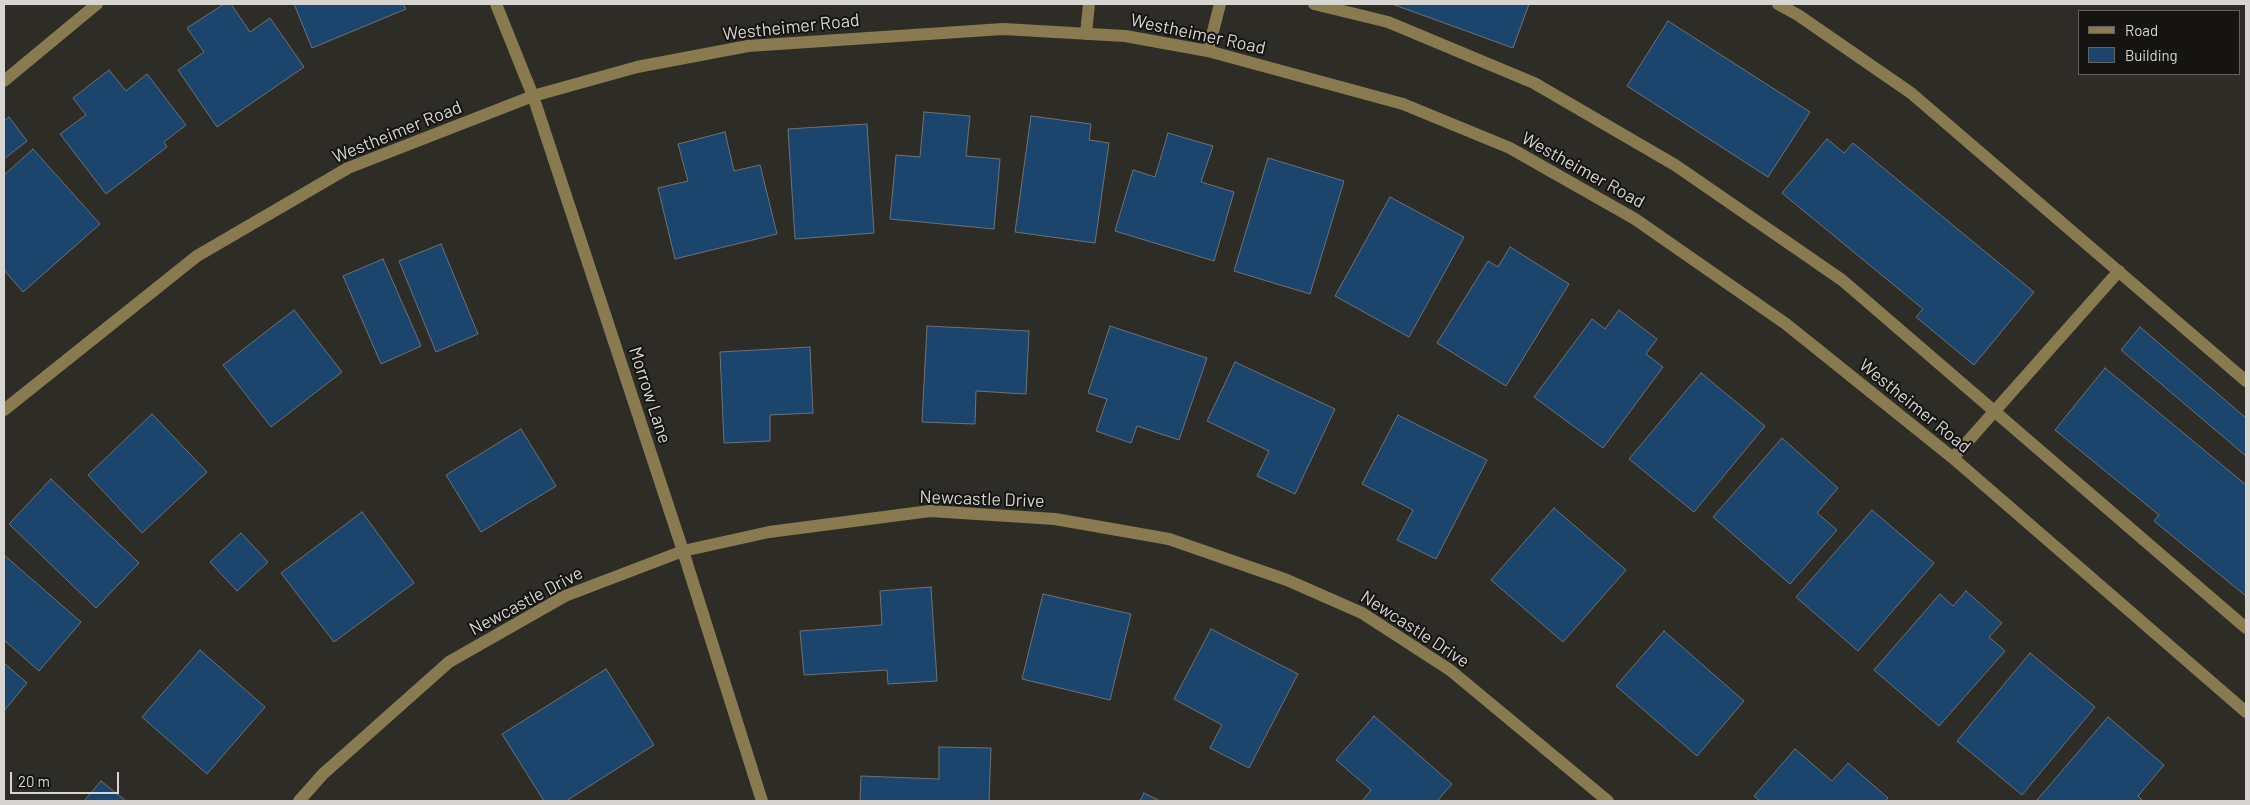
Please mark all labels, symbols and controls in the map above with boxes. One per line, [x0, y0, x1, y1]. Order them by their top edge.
street label: Westheimer Road [721, 9, 861, 45]
street label: Westheimer Road [1128, 9, 1268, 59]
legend [2078, 10, 2240, 75]
text: Road [2125, 21, 2158, 39]
text: Building [2125, 46, 2178, 64]
street label: Westheimer Road [329, 96, 465, 168]
street label: Westheimer Road [1518, 127, 1648, 213]
street label: Morrow Lane [624, 344, 676, 446]
street label: Westheimer Road [1855, 354, 1975, 458]
street label: Newcastle Drive [919, 486, 1045, 512]
street label: Newcastle Drive [466, 562, 586, 640]
street label: Newcastle Drive [1357, 586, 1473, 672]
scale bar [12, 762, 121, 794]
text: 20 m [18, 772, 50, 790]

